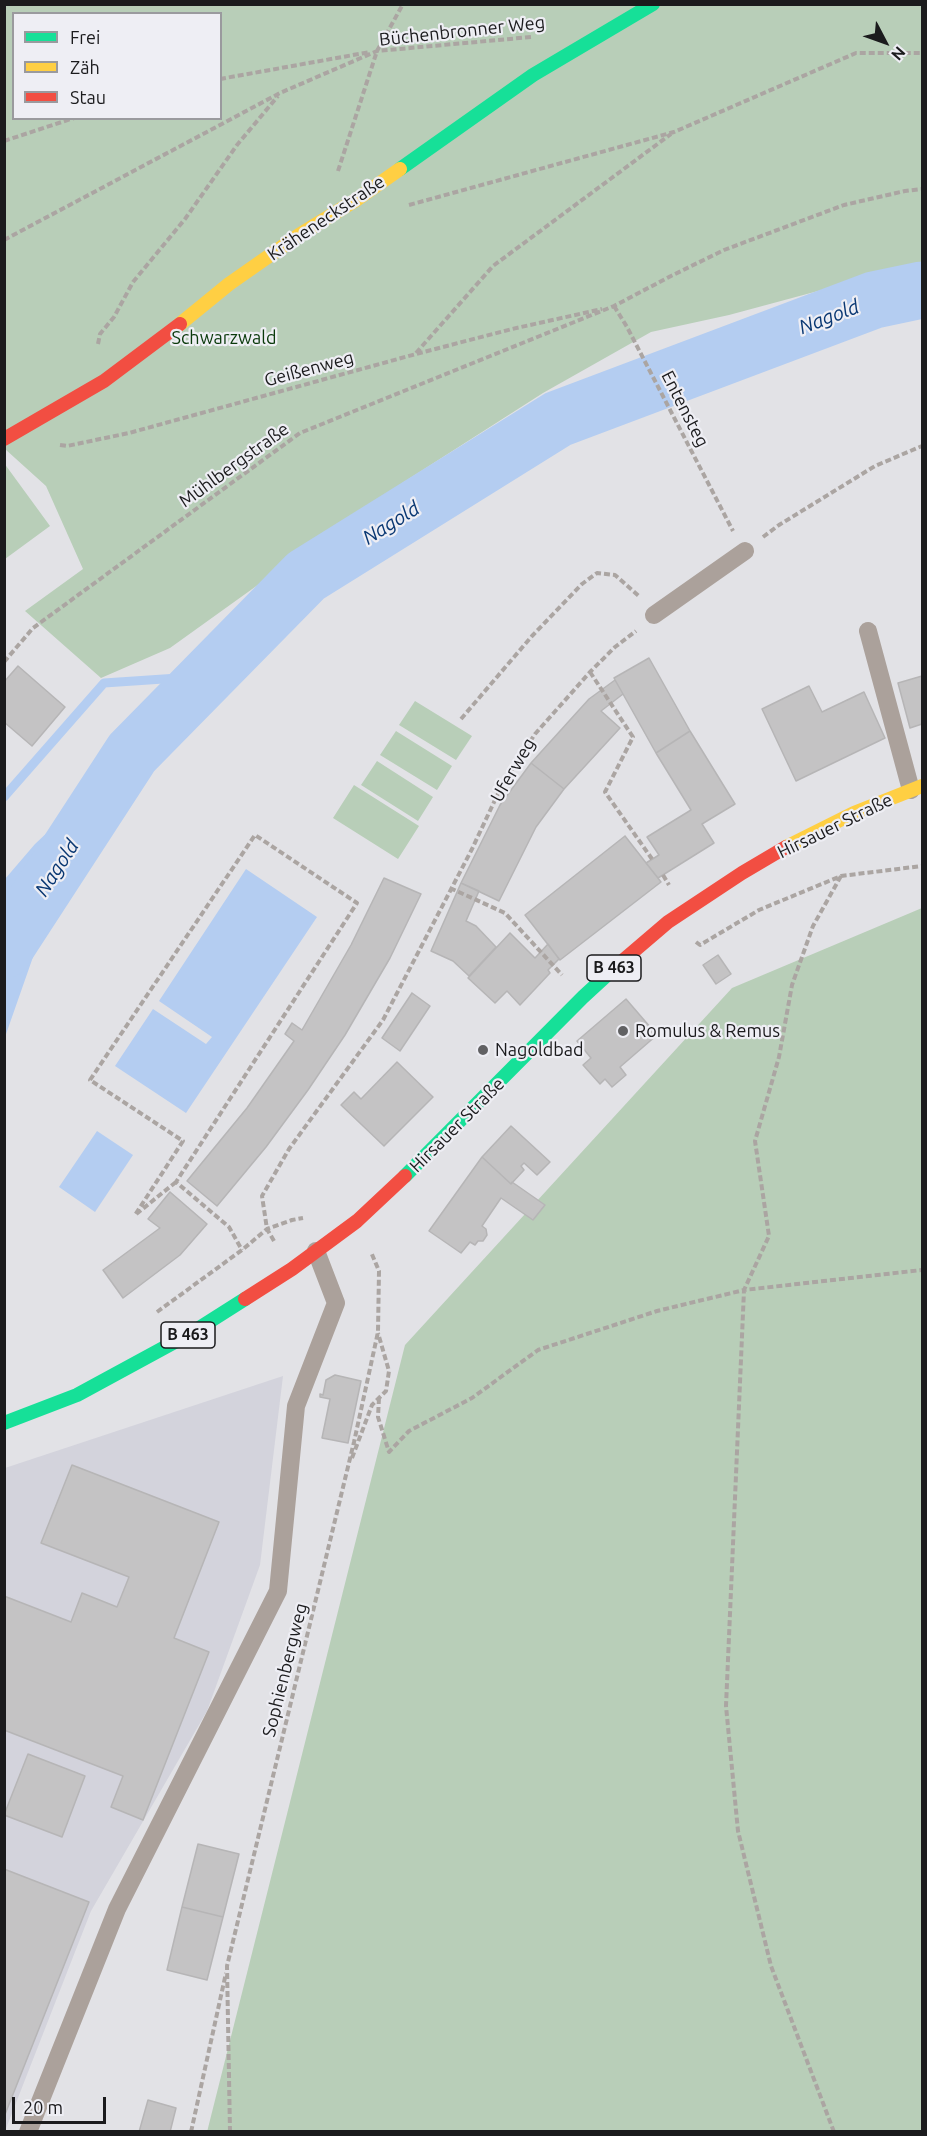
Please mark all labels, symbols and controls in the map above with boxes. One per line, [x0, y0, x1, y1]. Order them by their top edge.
legend [12, 12, 222, 120]
street label: Büchenbronner Weg [378, 12, 546, 50]
north arrow [855, 12, 915, 72]
text: Frei [70, 27, 100, 47]
text: N [888, 43, 909, 64]
text: Zäh [70, 57, 100, 77]
text: Stau [70, 87, 106, 107]
street label: Kräheneckstraße [263, 171, 389, 265]
water label: Nagold [795, 295, 863, 339]
park label: Schwarzwald [172, 327, 276, 349]
street label: Geißenweg [262, 347, 356, 391]
street label: Entensteg [657, 367, 713, 451]
street label: Mühlbergstraße [175, 418, 293, 512]
water label: Nagold [358, 496, 424, 550]
street label: Uferweg [486, 734, 540, 806]
street label: Hirsauer Straße [774, 789, 896, 863]
water label: Nagold [30, 835, 84, 901]
road number: B 463 [587, 955, 641, 981]
place label: Romulus & Remus [635, 1020, 780, 1042]
marker: Romulus & Remus [616, 1024, 630, 1038]
place label: Nagoldbad [495, 1039, 584, 1061]
marker: Nagoldbad [476, 1043, 490, 1057]
street label: Hirsauer Straße [405, 1073, 509, 1177]
road number: B 463 [161, 1322, 215, 1348]
street label: Sophienbergweg [258, 1601, 312, 1739]
scale bar [15, 2085, 110, 2123]
text: 20 m [23, 2097, 63, 2117]

